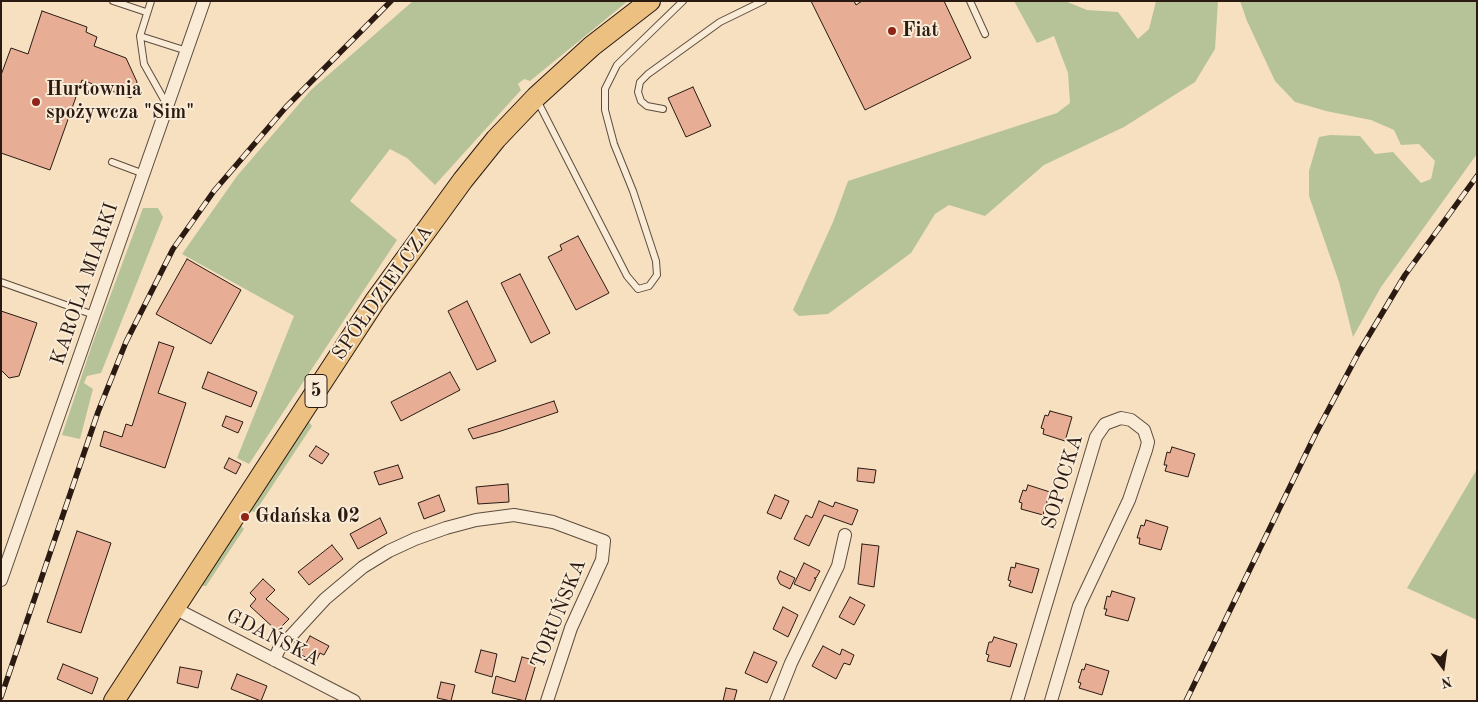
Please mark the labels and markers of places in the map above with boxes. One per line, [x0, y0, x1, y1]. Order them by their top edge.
place label: Fiat [902, 19, 939, 43]
marker: Fiat [886, 25, 898, 37]
place label: Hurtownia spożywcza "Sim" [46, 78, 194, 125]
marker: Hurtownia spożywcza "Sim" [30, 96, 42, 108]
place label: Gdańska 02 [255, 505, 360, 529]
marker: Gdańska 02 [239, 511, 251, 523]

